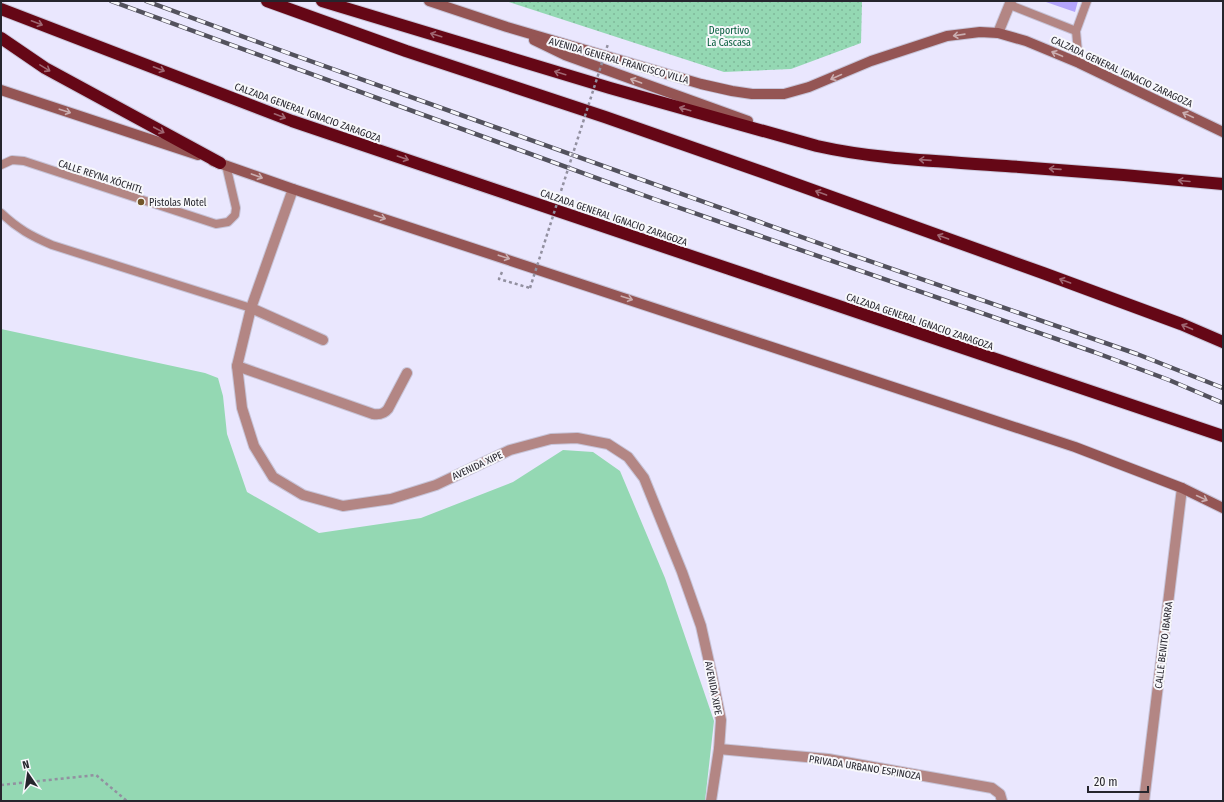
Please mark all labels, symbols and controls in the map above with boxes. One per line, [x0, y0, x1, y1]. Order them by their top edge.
one-way arrow [31, 19, 43, 27]
park label: Deportivo La Cascasa [707, 25, 751, 49]
one-way arrow [430, 31, 442, 39]
one-way arrow [953, 31, 966, 39]
street label: CALZADA GENERAL IGNACIO ZARAGOZA [1049, 34, 1195, 110]
street label: AVENIDA GENERAL FRANCISCO VILLA [547, 35, 691, 87]
one-way arrow [1052, 50, 1064, 57]
one-way arrow [39, 64, 51, 72]
one-way arrow [152, 66, 164, 74]
one-way arrow [554, 69, 567, 76]
one-way arrow [831, 73, 843, 81]
one-way arrow [630, 76, 642, 84]
street label: CALZADA GENERAL IGNACIO ZARAGOZA [233, 81, 383, 145]
one-way arrow [679, 105, 692, 112]
one-way arrow [58, 108, 71, 115]
one-way arrow [1182, 111, 1194, 118]
one-way arrow [274, 113, 286, 121]
one-way arrow [153, 126, 165, 134]
one-way arrow [397, 155, 409, 163]
street label: CALLE REYNA XÓCHITL [57, 156, 146, 197]
one-way arrow [919, 157, 932, 164]
one-way arrow [1049, 165, 1062, 172]
one-way arrow [250, 172, 262, 180]
one-way arrow [1178, 177, 1191, 184]
street label: CALZADA GENERAL IGNACIO ZARAGOZA [538, 187, 690, 249]
one-way arrow [814, 189, 827, 196]
marker: Pistolas Motel [136, 197, 146, 207]
place label: Pistolas Motel [149, 197, 207, 209]
one-way arrow [373, 214, 386, 221]
one-way arrow [937, 233, 949, 241]
one-way arrow [497, 254, 509, 262]
one-way arrow [1060, 277, 1072, 285]
street label: CALZADA GENERAL IGNACIO ZARAGOZA [844, 291, 996, 353]
one-way arrow [621, 295, 633, 303]
one-way arrow [1182, 323, 1194, 330]
street label: AVENIDA XIPE [450, 449, 505, 483]
one-way arrow [1196, 495, 1208, 502]
street label: CALLE BENITO IBARRA [1153, 600, 1175, 689]
street label: AVENIDA XIPE [702, 660, 724, 716]
street label: PRIVADA URBANO ESPINOZA [808, 753, 922, 783]
north arrow [8, 754, 48, 794]
text: N [21, 758, 31, 772]
scale bar [1088, 768, 1148, 794]
text: 20 m [1094, 775, 1118, 789]

